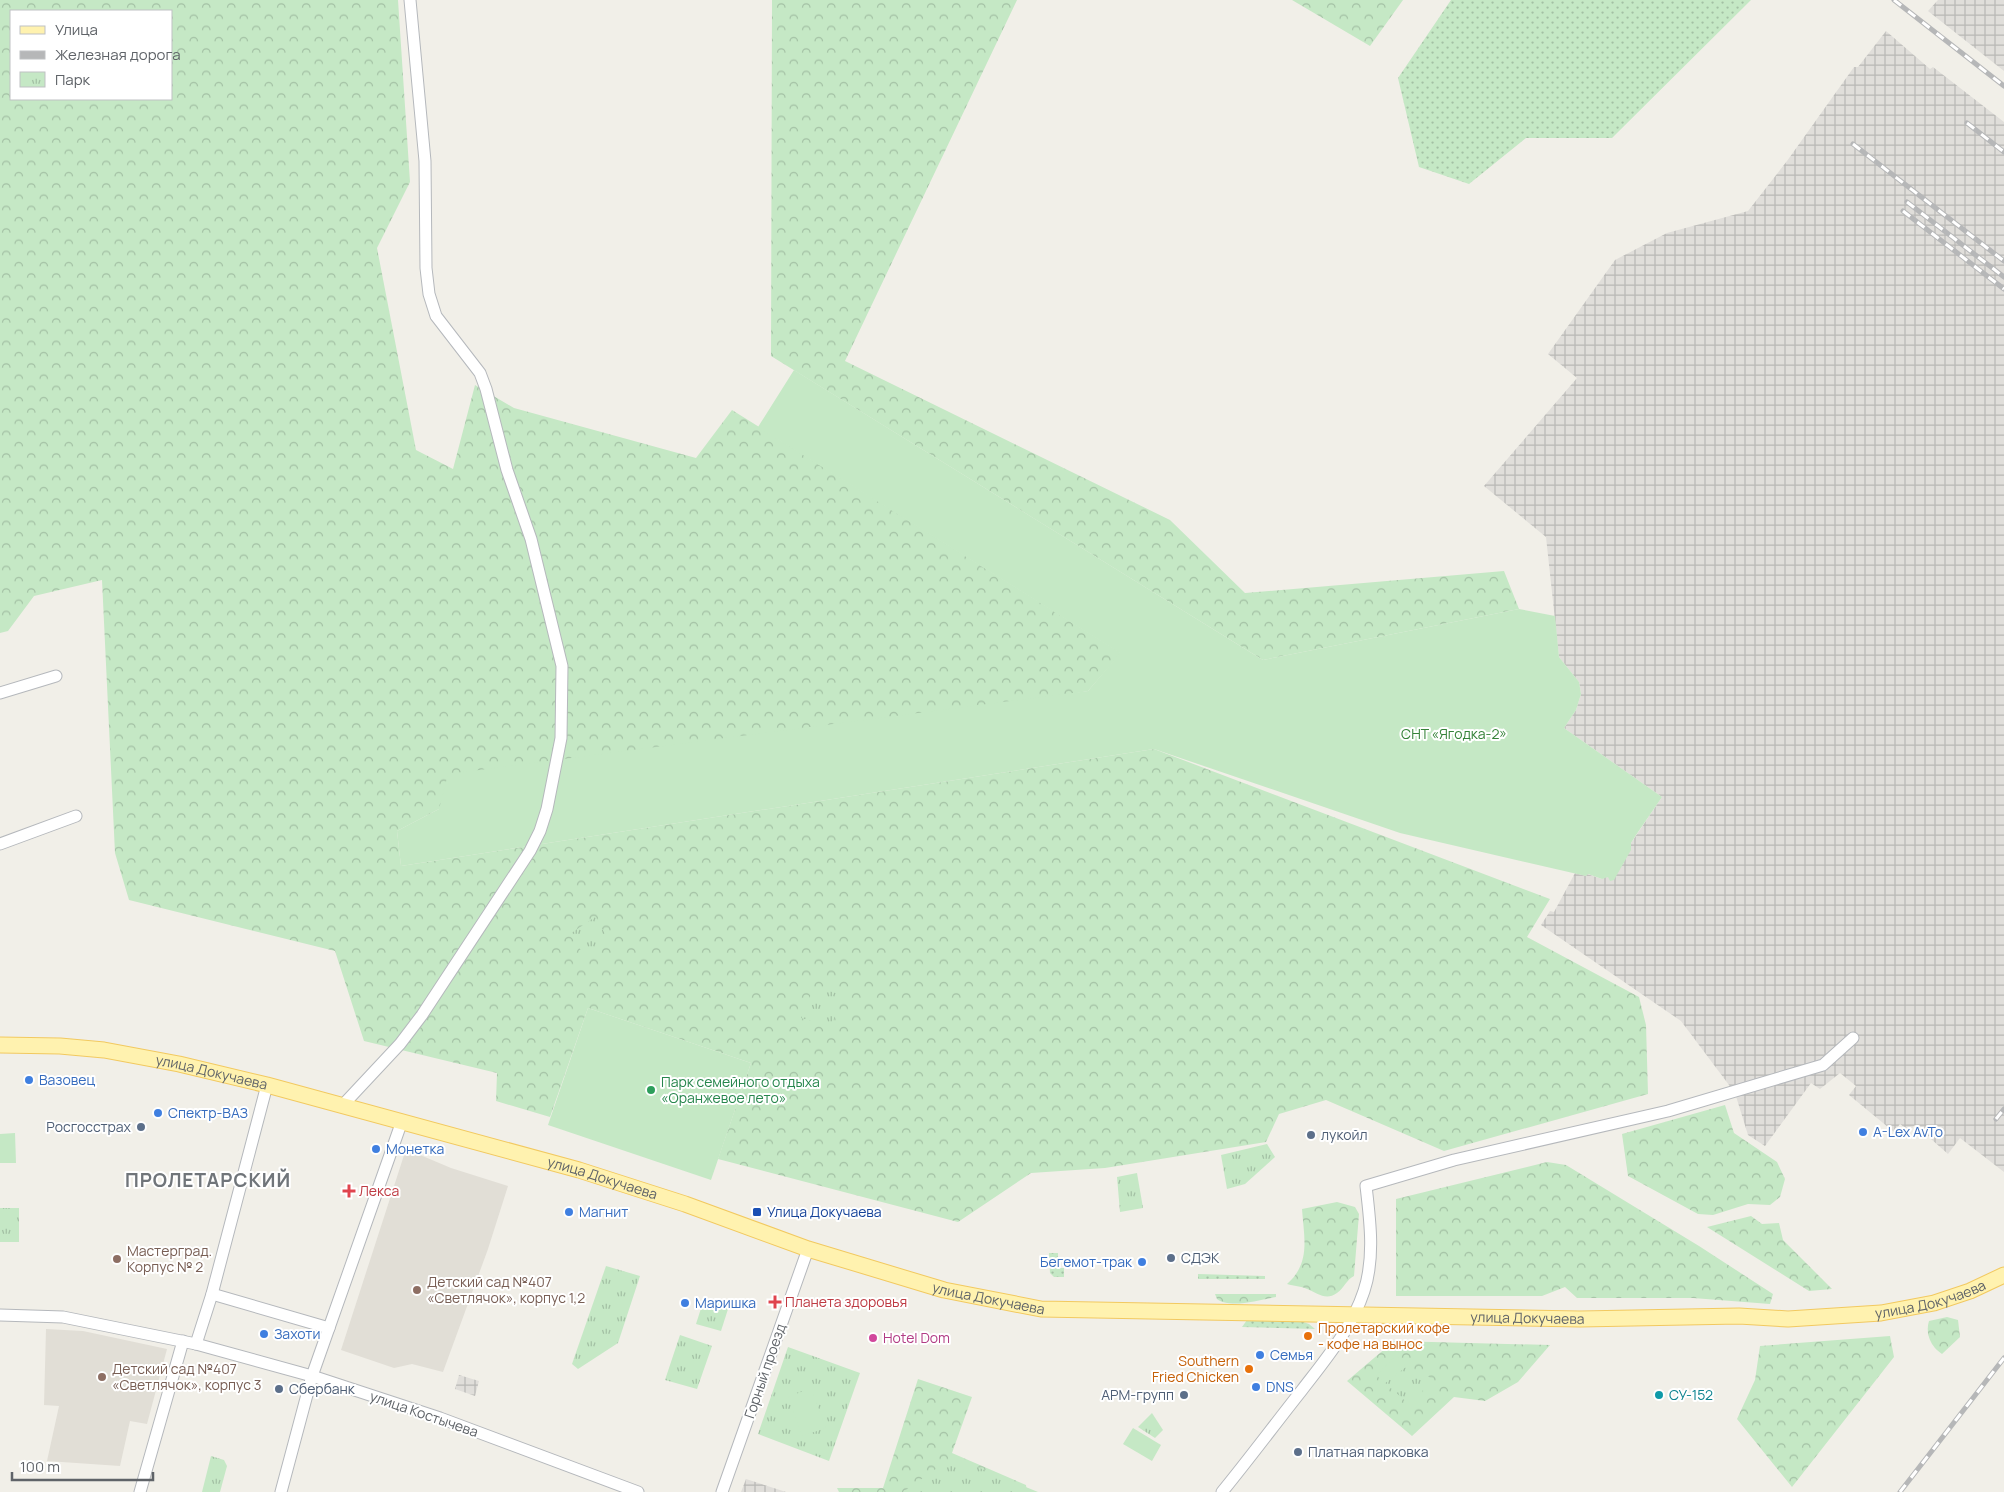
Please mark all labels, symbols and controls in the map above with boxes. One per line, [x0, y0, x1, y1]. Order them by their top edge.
legend [10, 10, 172, 100]
text: Улица [55, 19, 98, 40]
text: Железная дорога [55, 44, 180, 65]
text: Парк [55, 69, 91, 90]
park label: СНТ «Ягодка-2» [1401, 724, 1507, 743]
street label: улица Докучаева [154, 1050, 269, 1094]
place label: Вазовец [39, 1070, 95, 1089]
place label: Парк семейного отдыха «Оранжевое лето» [661, 1072, 820, 1107]
marker: Вазовец [23, 1074, 35, 1086]
marker: Парк семейного отдыха «Оранжевое лето» [645, 1084, 657, 1096]
place label: Спектр-ВАЗ [168, 1103, 248, 1122]
marker: Спектр-ВАЗ [152, 1107, 164, 1119]
place label: Росгосстрах [46, 1117, 132, 1136]
marker: Росгосстрах [135, 1121, 147, 1133]
place label: A-Lex AvTo [1873, 1122, 1943, 1141]
place label: лукойл [1321, 1125, 1368, 1144]
marker: A-Lex AvTo [1857, 1126, 1869, 1138]
marker: лукойл [1305, 1129, 1317, 1141]
place label: Монетка [386, 1139, 444, 1158]
marker: Монетка [370, 1143, 382, 1155]
street label: улица Докучаева [545, 1152, 660, 1204]
district label: ПРОЛЕТАРСКИЙ [125, 1167, 291, 1193]
place label: Лекса [359, 1181, 399, 1200]
marker: Лекса [343, 1185, 355, 1197]
place label: Магнит [579, 1202, 628, 1221]
place label: Улица Докучаева [767, 1202, 882, 1221]
marker: Магнит [563, 1206, 575, 1218]
marker: Улица Докучаева [751, 1206, 763, 1218]
place label: Мастерград. Корпус № 2 [127, 1241, 212, 1276]
place label: СДЭК [1181, 1248, 1220, 1267]
place label: Бегемот-трак [1040, 1252, 1133, 1271]
marker: СДЭК [1165, 1252, 1177, 1264]
marker: Мастерград. Корпус № 2 [111, 1253, 123, 1265]
marker: Бегемот-трак [1136, 1256, 1148, 1268]
place label: Детский сад №407 «Светлячок», корпус 1,2 [427, 1272, 585, 1307]
street label: улица Докучаева [1874, 1275, 1989, 1322]
street label: улица Докучаева [930, 1277, 1046, 1319]
marker: Детский сад №407 «Светлячок», корпус 1,2 [411, 1284, 423, 1296]
place label: Планета здоровья [785, 1292, 907, 1311]
place label: Маришка [695, 1293, 756, 1312]
marker: Планета здоровья [769, 1296, 781, 1308]
marker: Маришка [679, 1297, 691, 1309]
street label: улица Докучаева [1470, 1307, 1585, 1328]
place label: Пролетарский кофе - кофе на вынос [1318, 1318, 1450, 1353]
street label: Горный проезд [739, 1321, 790, 1421]
place label: Захоти [274, 1324, 320, 1343]
marker: Захоти [258, 1328, 270, 1340]
place label: Hotel Dom [883, 1328, 950, 1347]
marker: Пролетарский кофе - кофе на вынос [1302, 1330, 1314, 1342]
marker: Hotel Dom [867, 1332, 879, 1344]
place label: Семья [1270, 1345, 1313, 1364]
marker: Семья [1254, 1349, 1266, 1361]
place label: Southern Fried Chicken [1152, 1351, 1239, 1386]
place label: Детский сад №407 «Светлячок», корпус 3 [112, 1359, 261, 1394]
marker: Southern Fried Chicken [1243, 1363, 1255, 1375]
marker: Детский сад №407 «Светлячок», корпус 3 [96, 1371, 108, 1383]
place label: DNS [1266, 1377, 1294, 1396]
place label: Сбербанк [289, 1379, 356, 1398]
marker: DNS [1250, 1381, 1262, 1393]
marker: Сбербанк [273, 1383, 285, 1395]
place label: АРМ-групп [1101, 1385, 1174, 1404]
place label: СУ-152 [1669, 1385, 1713, 1404]
street label: улица Костычева [367, 1386, 481, 1441]
marker: АРМ-групп [1178, 1389, 1190, 1401]
marker: СУ-152 [1653, 1389, 1665, 1401]
place label: Платная парковка [1308, 1442, 1429, 1461]
marker: Платная парковка [1292, 1446, 1304, 1458]
scale bar [12, 1450, 154, 1482]
text: 100 m [20, 1456, 60, 1477]

